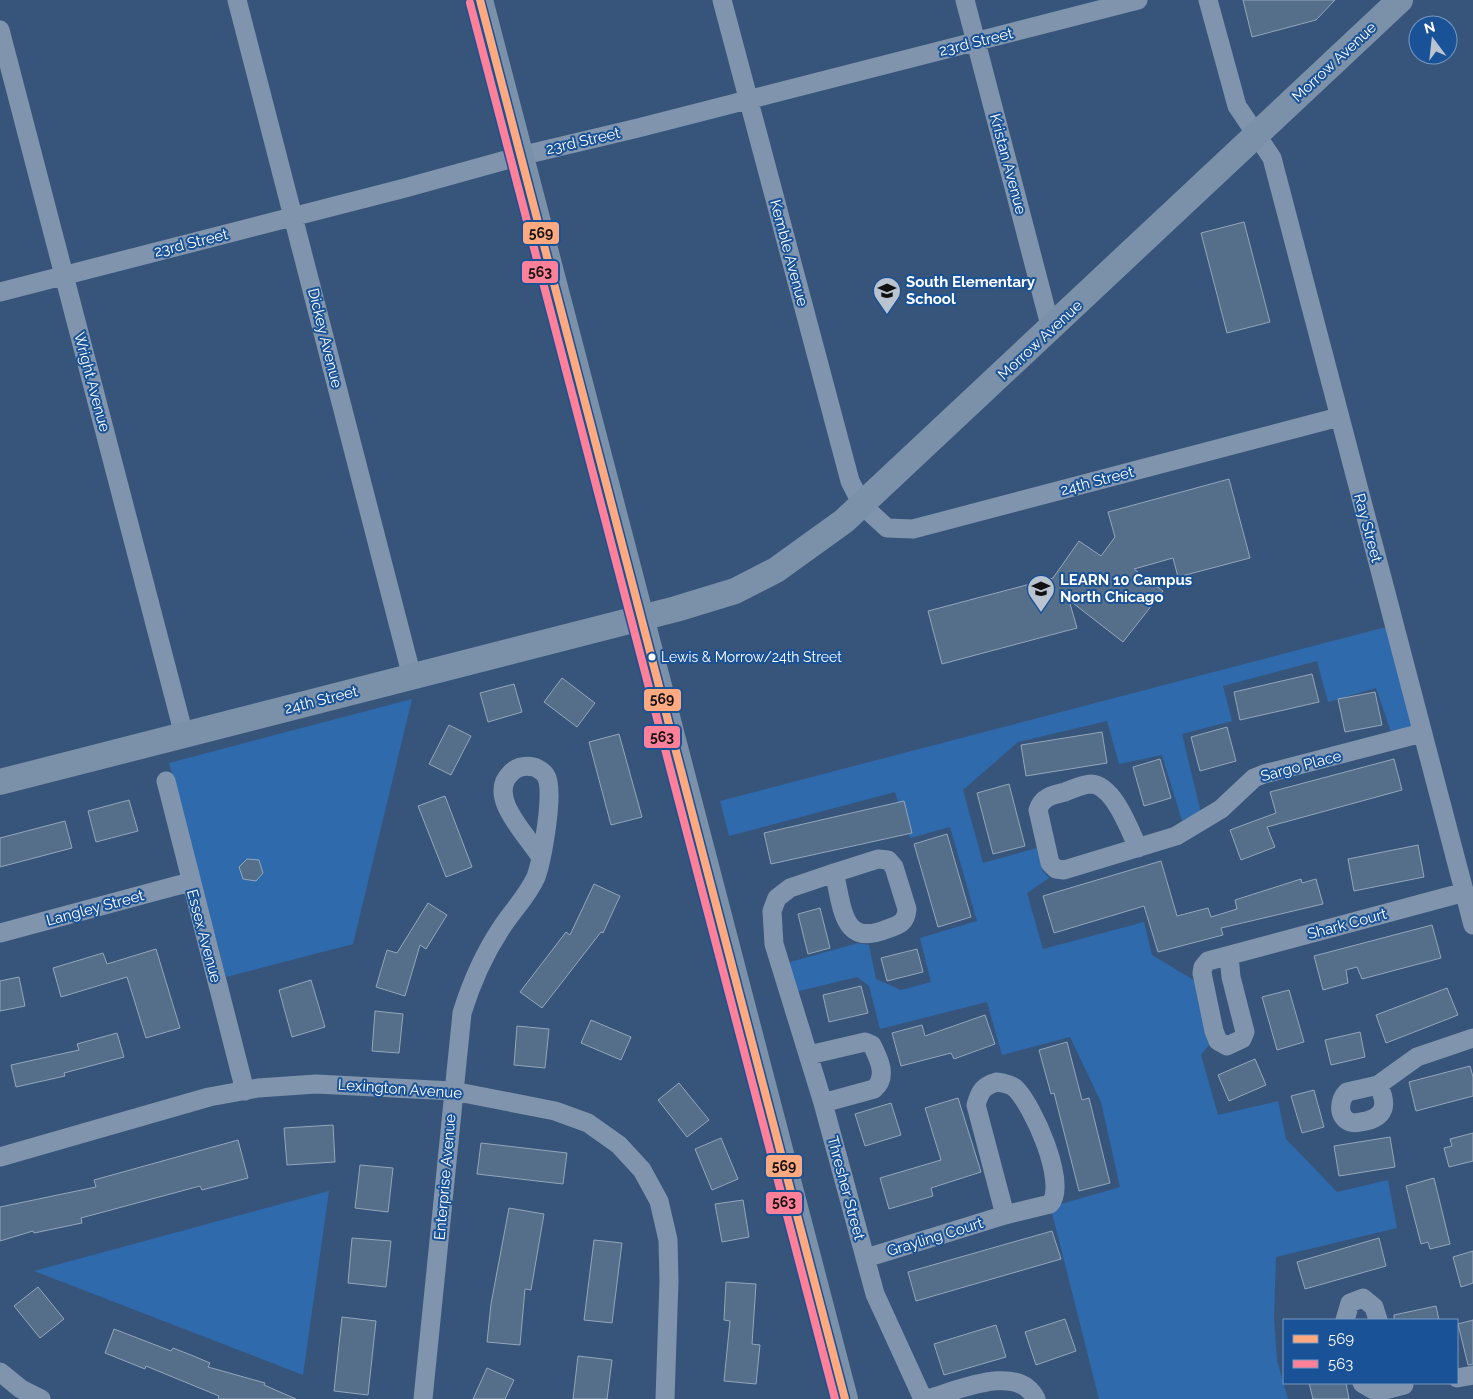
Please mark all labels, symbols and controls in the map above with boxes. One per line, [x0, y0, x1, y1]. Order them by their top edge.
north arrow [1408, 15, 1458, 65]
street label: Morrow Avenue [1288, 18, 1380, 106]
text: N [1422, 18, 1437, 37]
street label: 23rd Street [937, 24, 1015, 60]
street label: Kristan Avenue [986, 112, 1030, 216]
street label: 23rd Street [544, 124, 622, 158]
street label: Kemble Avenue [766, 198, 812, 309]
line badge: 569 [522, 221, 560, 245]
street label: 23rd Street [152, 225, 230, 261]
text: 569 [529, 225, 553, 241]
line badge: 563 [521, 260, 559, 284]
text: 563 [528, 264, 552, 280]
place label: South Elementary School [906, 273, 1036, 308]
school or university icon: South Elementary School [872, 276, 902, 315]
street label: Dickey Avenue [304, 286, 346, 390]
street label: Morrow Avenue [994, 296, 1086, 384]
street label: Wright Avenue [70, 330, 114, 434]
street label: 24th Street [1058, 463, 1136, 499]
street label: Ray Street [1350, 491, 1386, 565]
place label: LEARN 10 Campus North Chicago [1060, 571, 1192, 606]
school or university icon: LEARN 10 Campus North Chicago [1026, 574, 1056, 613]
place label: Lewis & Morrow/24th Street [661, 649, 842, 665]
marker: Lewis & Morrow/24th Street [647, 652, 657, 662]
street label: 24th Street [282, 682, 360, 718]
line badge: 569 [643, 688, 682, 712]
text: 569 [650, 691, 674, 707]
line badge: 563 [643, 725, 681, 749]
text: 563 [650, 729, 674, 745]
street label: Sargo Place [1259, 747, 1344, 785]
street label: Langley Street [44, 886, 146, 930]
street label: Essex Avenue [183, 887, 225, 985]
street label: Shark Court [1305, 905, 1389, 943]
street label: Lexington Avenue [337, 1076, 463, 1102]
street label: Enterprise Avenue [431, 1113, 459, 1241]
street label: Thresher Street [823, 1134, 869, 1242]
line badge: 569 [765, 1154, 803, 1178]
text: 569 [772, 1158, 796, 1174]
line badge: 563 [765, 1191, 803, 1215]
text: 563 [772, 1194, 796, 1210]
street label: Grayling Court [885, 1214, 985, 1260]
legend [1283, 1319, 1458, 1384]
text: 569 [1328, 1330, 1354, 1348]
text: 563 [1328, 1355, 1353, 1373]

